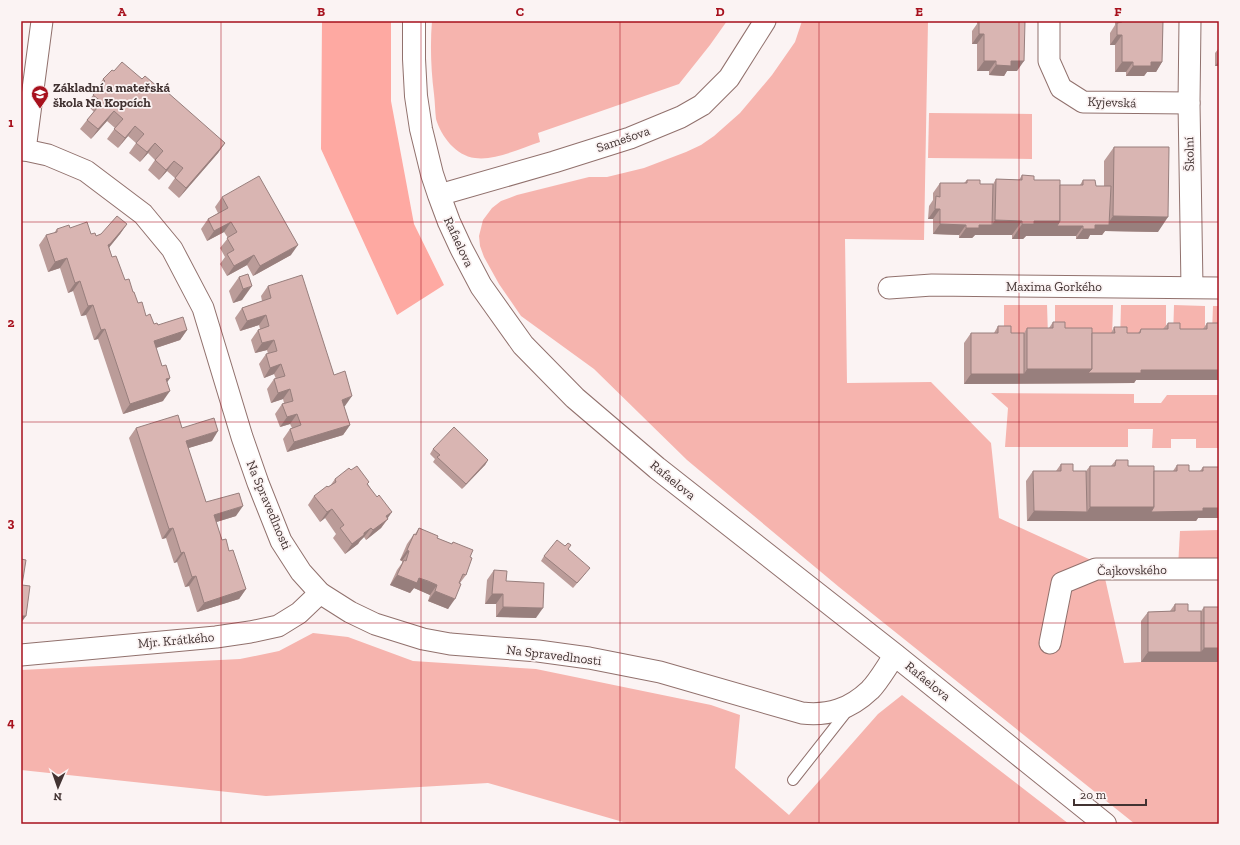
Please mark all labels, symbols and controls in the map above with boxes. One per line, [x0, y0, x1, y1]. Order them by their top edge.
text: A [118, 4, 127, 19]
text: B [317, 4, 325, 19]
text: C [516, 4, 524, 19]
text: D [715, 4, 725, 19]
text: E [915, 4, 923, 19]
text: F [1114, 4, 1122, 19]
place label: Základní a mateřská škola Na Kopcích [53, 80, 170, 110]
school or university icon: Základní a mateřská škola Na Kopcích [30, 84, 50, 109]
street label: Kyjevská [1087, 94, 1137, 111]
text: 1 [8, 115, 14, 130]
street label: Samešova [594, 123, 652, 155]
street label: Školní [1181, 136, 1197, 171]
street label: Rafaelova [441, 215, 477, 270]
street label: Maxima Gorkého [1006, 279, 1102, 294]
text: 2 [8, 315, 15, 330]
street label: Rafaelova [647, 457, 699, 503]
street label: Na Spravedlnosti [243, 458, 295, 552]
text: 3 [8, 515, 15, 530]
street label: Čajkovského [1097, 562, 1167, 579]
street label: Mjr. Krátkého [137, 629, 215, 652]
street label: Na Spravedlnosti [506, 642, 603, 668]
street label: Rafaelova [902, 658, 954, 704]
text: 4 [7, 715, 15, 730]
north arrow [38, 767, 78, 807]
scale bar [1074, 781, 1146, 807]
text: 20 m [1080, 788, 1107, 802]
text: N [53, 790, 62, 803]

